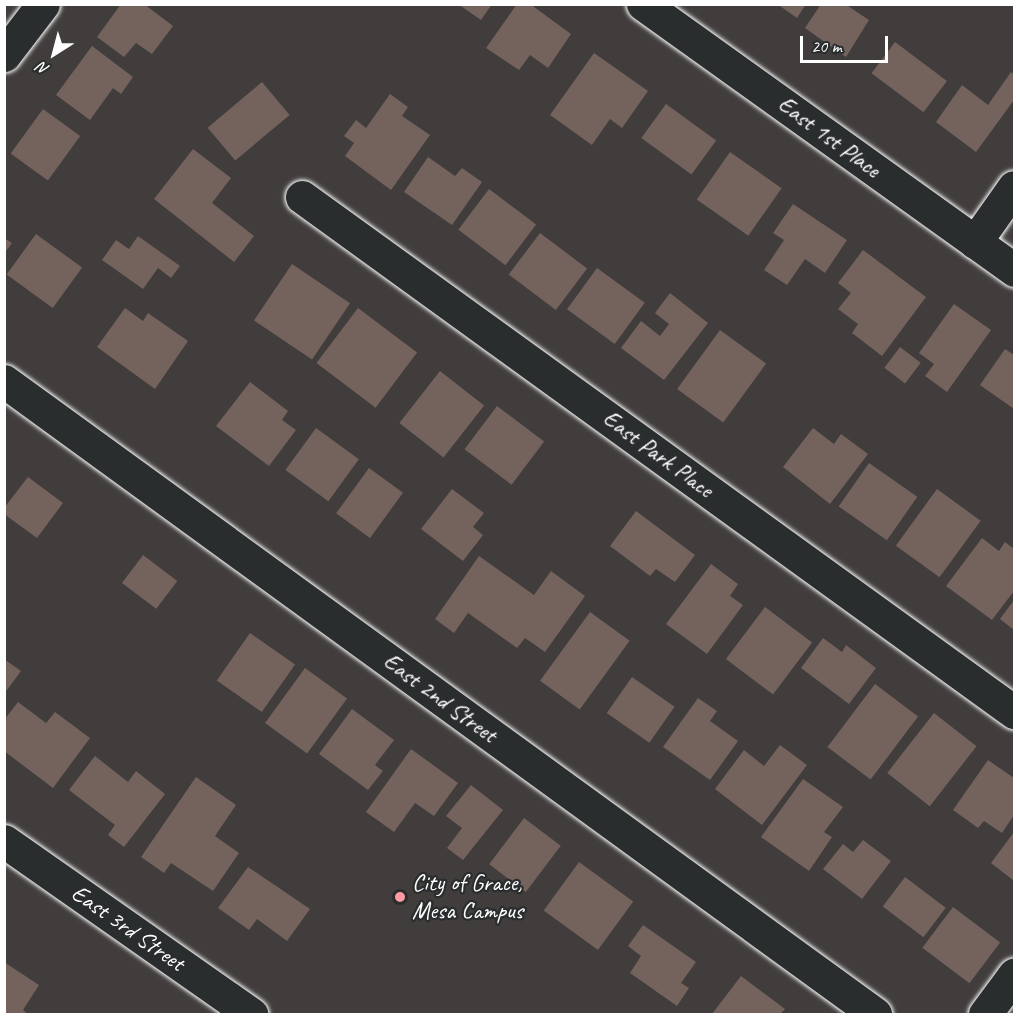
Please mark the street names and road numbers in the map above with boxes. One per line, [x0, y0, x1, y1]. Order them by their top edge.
street label: East 1st Place [772, 90, 886, 184]
street label: East Park Place [596, 404, 720, 504]
street label: East 2nd Street [377, 647, 503, 749]
street label: East 3rd Street [66, 878, 190, 978]

